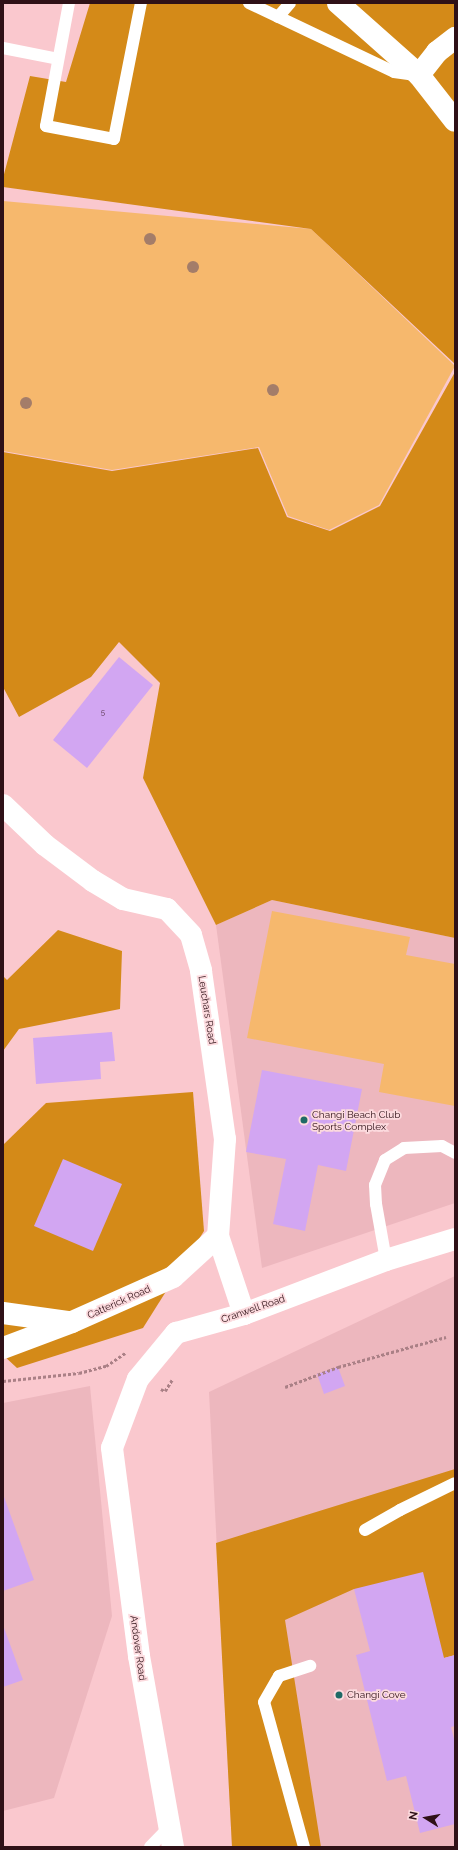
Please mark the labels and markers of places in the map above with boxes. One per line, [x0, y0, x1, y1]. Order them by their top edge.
place label: Changi Beach Club Sports Complex [312, 1108, 400, 1132]
marker: Changi Beach Club Sports Complex [299, 1115, 309, 1125]
place label: Changi Cove [347, 1689, 406, 1701]
marker: Changi Cove [334, 1690, 344, 1700]

